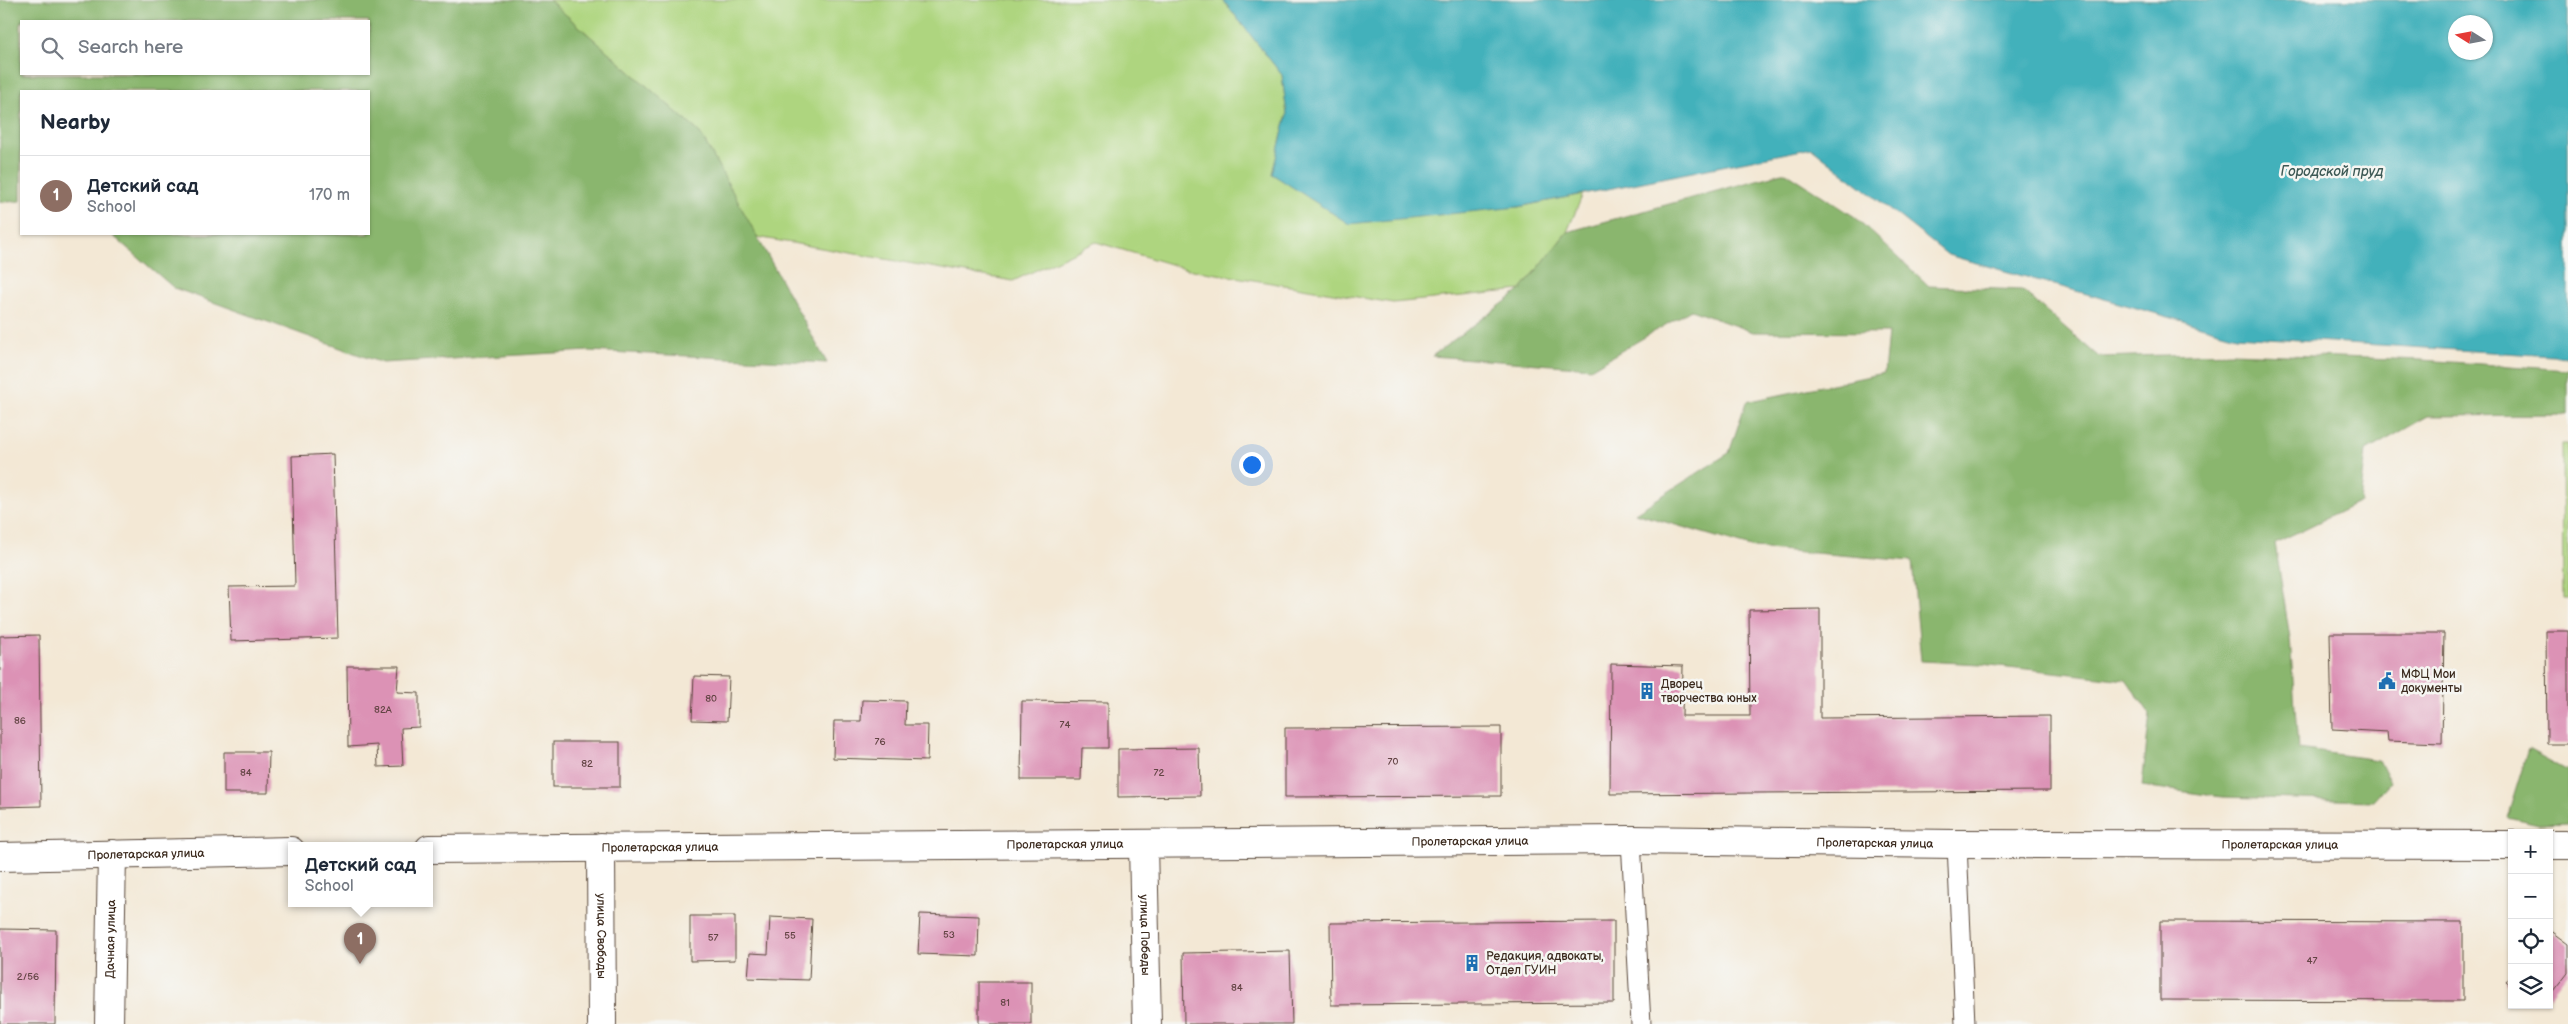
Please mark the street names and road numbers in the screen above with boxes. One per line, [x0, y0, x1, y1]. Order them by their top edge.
street label: Пролетарская улица [1411, 833, 1529, 849]
street label: Пролетарская улица [1816, 835, 1934, 851]
street label: Пролетарская улица [1006, 836, 1124, 852]
street label: Пролетарская улица [2221, 837, 2338, 852]
street label: Пролетарская улица [601, 839, 719, 855]
street label: Пролетарская улица [87, 845, 205, 863]
street label: улица Свободы [594, 893, 609, 979]
street label: улица Победы [1137, 894, 1153, 976]
street label: Дачная улица [102, 899, 119, 979]

